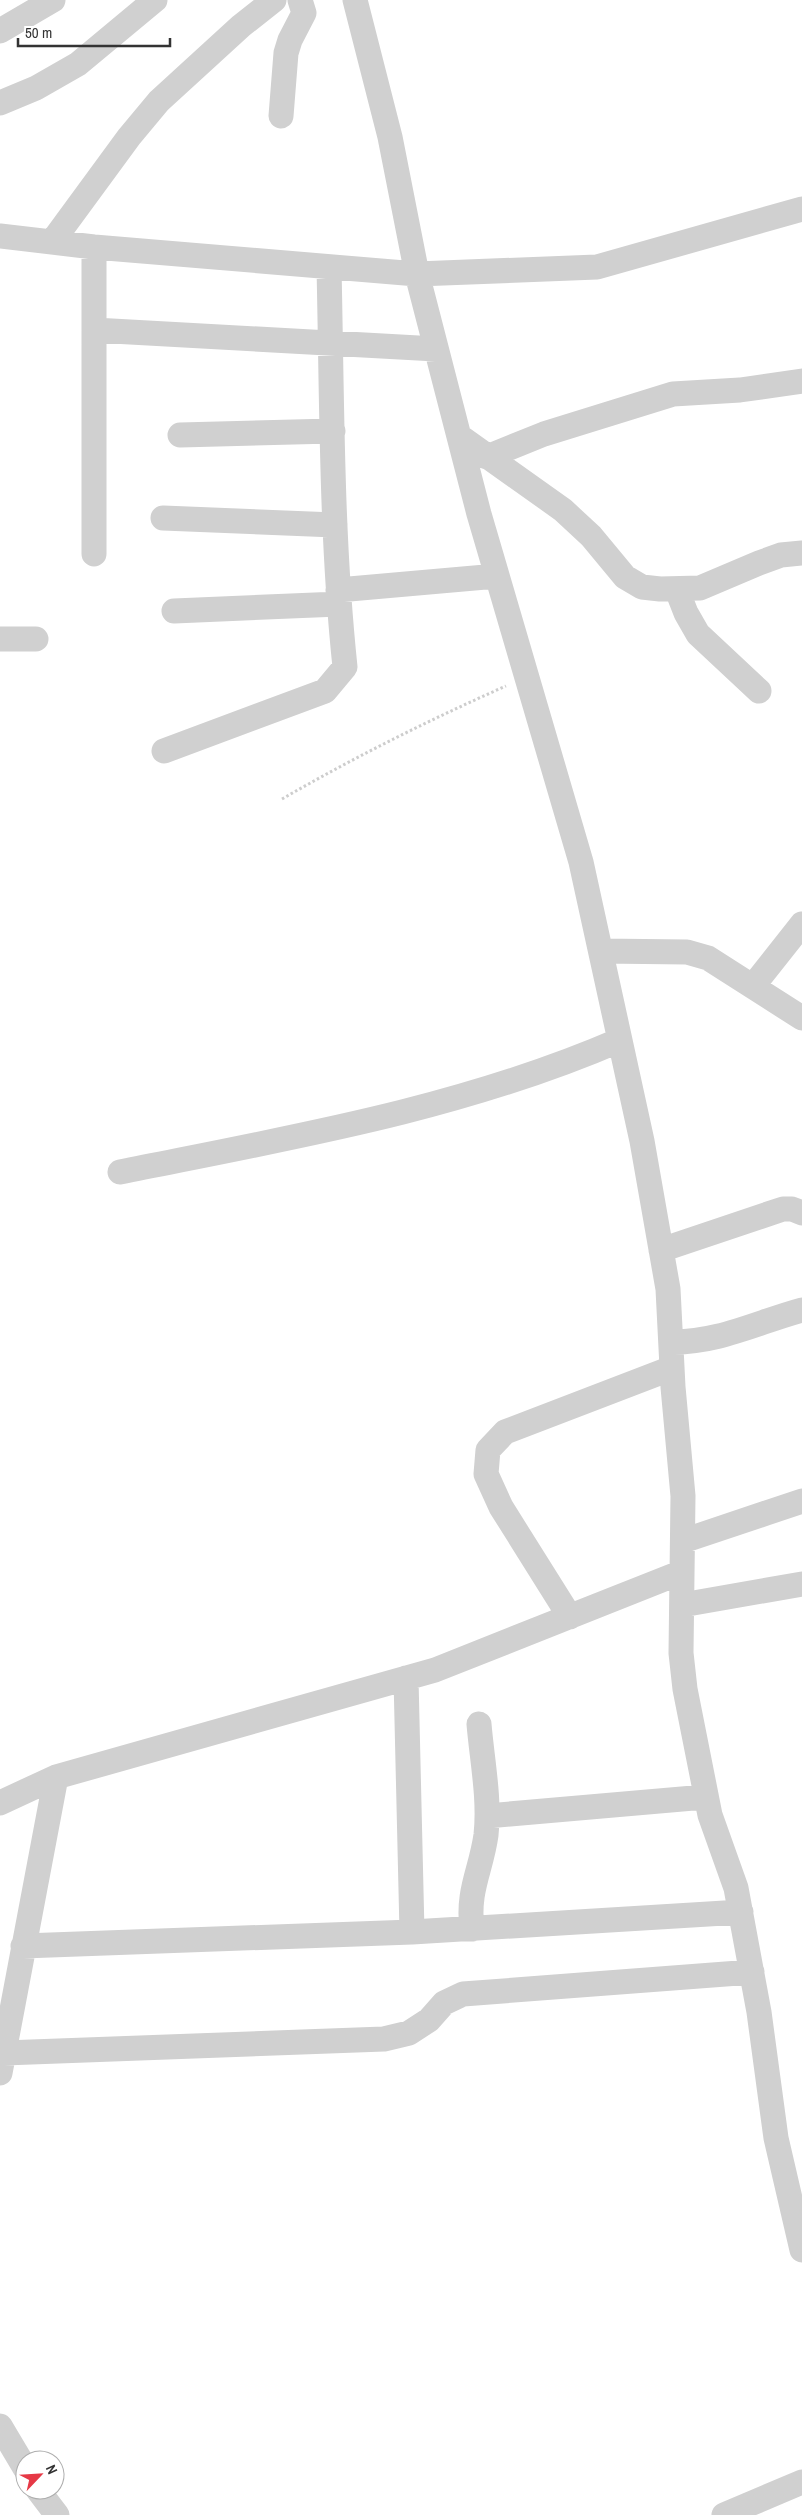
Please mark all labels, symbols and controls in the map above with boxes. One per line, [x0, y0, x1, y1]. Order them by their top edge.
scale bar [18, 15, 170, 47]
text: 50 m [25, 22, 52, 43]
north arrow [15, 2450, 65, 2500]
text: N [42, 2462, 62, 2477]

